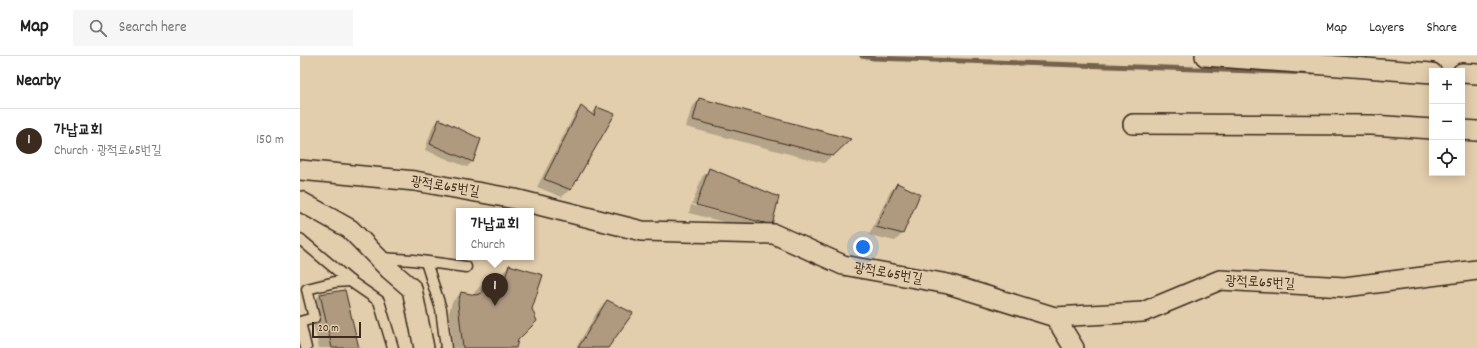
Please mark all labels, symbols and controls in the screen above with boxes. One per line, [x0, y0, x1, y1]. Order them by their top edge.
search box [73, 10, 353, 46]
text: Map [20, 14, 49, 41]
icon: search [87, 17, 109, 39]
text: Search here [119, 17, 187, 39]
text: Map [1326, 18, 1347, 38]
text: Layers [1369, 18, 1404, 38]
text: Share [1426, 18, 1457, 38]
map controls [1429, 68, 1465, 176]
button: + [1429, 68, 1465, 104]
text: Nearby [16, 70, 60, 94]
button: − [1429, 104, 1465, 140]
text: 가납교회 [54, 120, 102, 142]
text: 1 [28, 131, 30, 150]
text: 150 m [256, 131, 284, 150]
button: locate [1429, 140, 1465, 176]
text: Church · 광적로65번길 [54, 142, 162, 161]
street label: 광적로65번길 [409, 172, 482, 202]
popup [456, 208, 534, 260]
text: 가납교회 [471, 214, 519, 236]
text: Church [471, 236, 505, 255]
your location [853, 237, 873, 257]
street label: 광적로65번길 [852, 258, 925, 290]
street label: 광적로65번길 [1225, 271, 1296, 295]
pin: 1 [482, 273, 508, 306]
scale bar [312, 320, 361, 339]
text: 20 m [318, 321, 339, 337]

